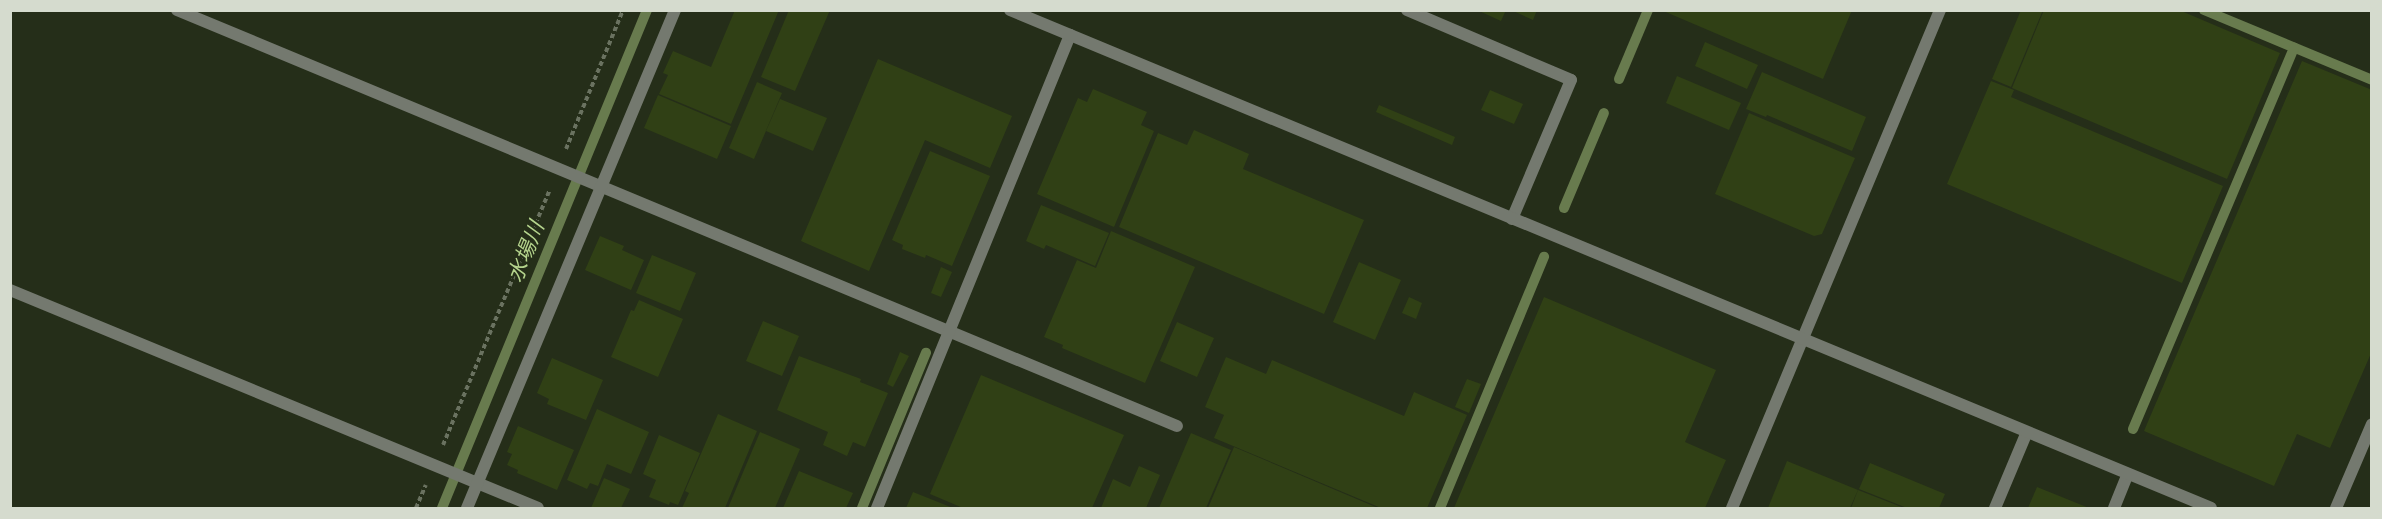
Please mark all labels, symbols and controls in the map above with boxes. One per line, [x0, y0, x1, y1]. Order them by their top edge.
water label: 水場川 [503, 218, 549, 286]

